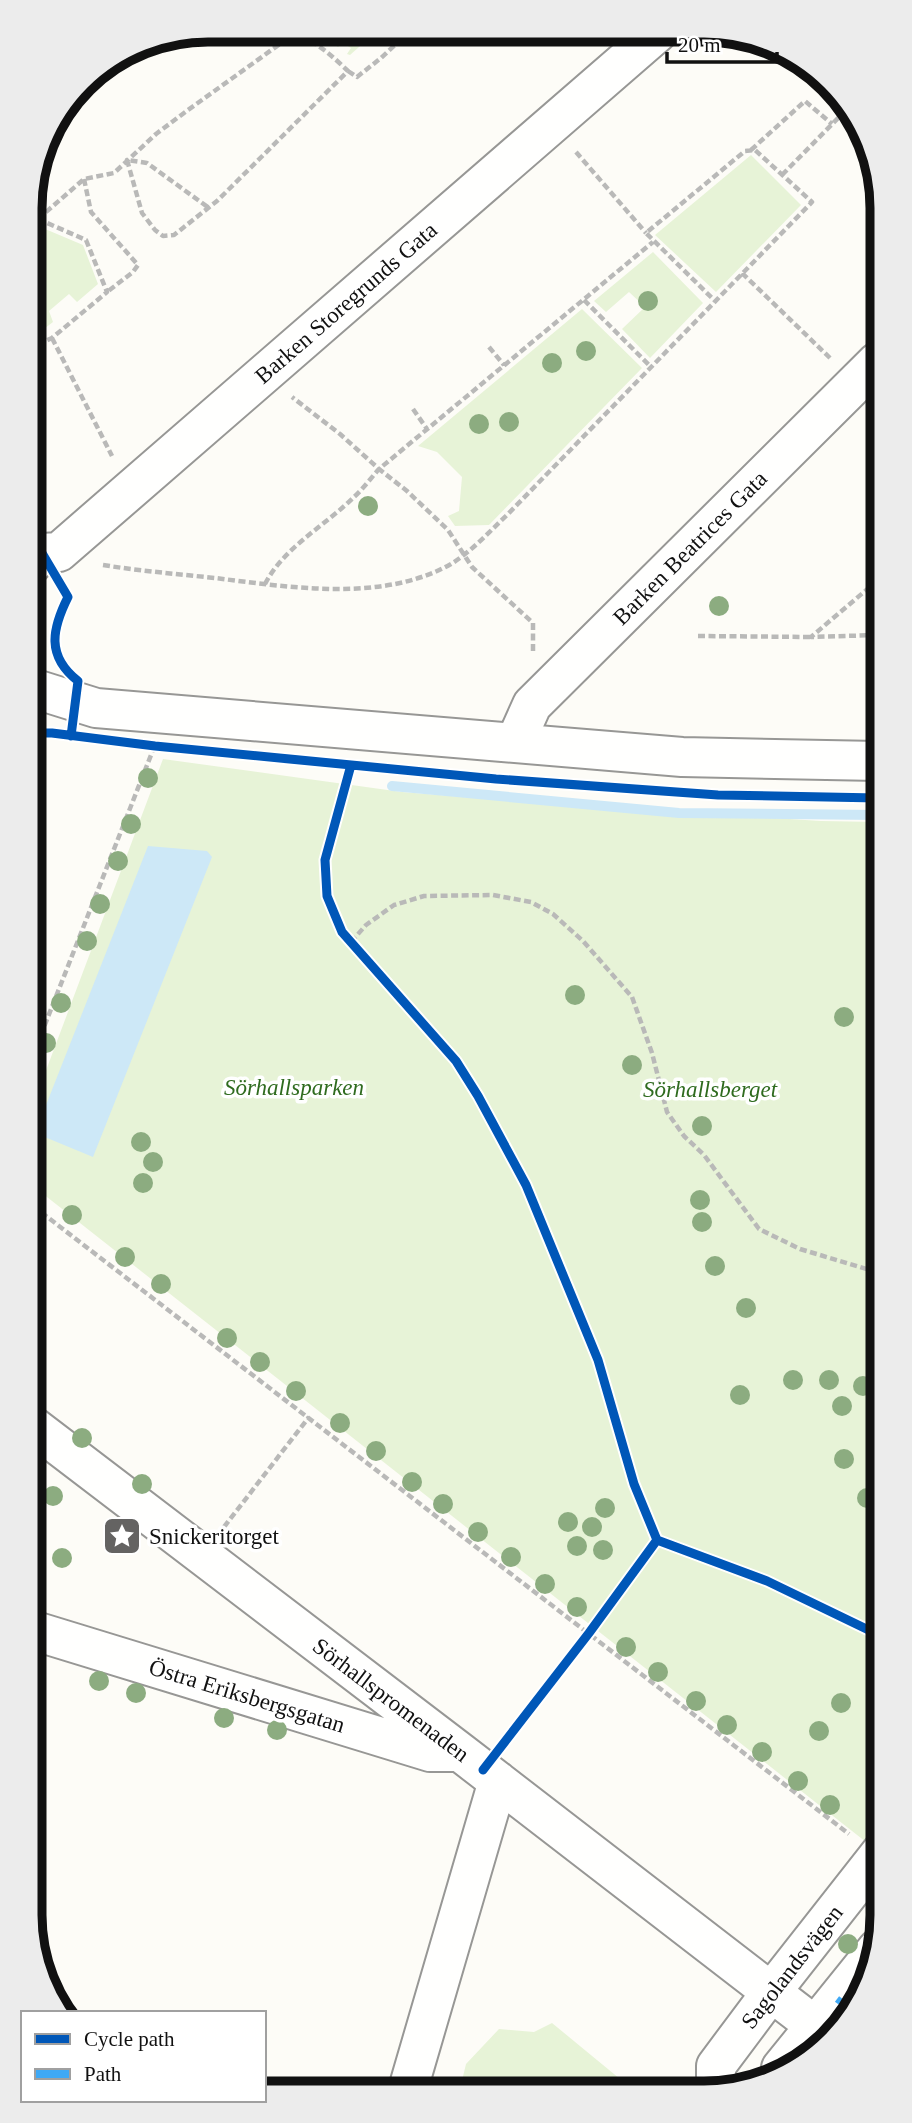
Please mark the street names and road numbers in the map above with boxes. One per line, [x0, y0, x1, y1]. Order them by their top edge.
street label: Barken Storegrunds Gata [250, 217, 442, 389]
street label: Barken Beatrices Gata [608, 466, 772, 630]
street label: Sörhallspromenaden [308, 1633, 474, 1767]
street label: Östra Eriksbergsgatan [146, 1654, 348, 1738]
street label: Sagolandsvägen [736, 1900, 848, 2034]

